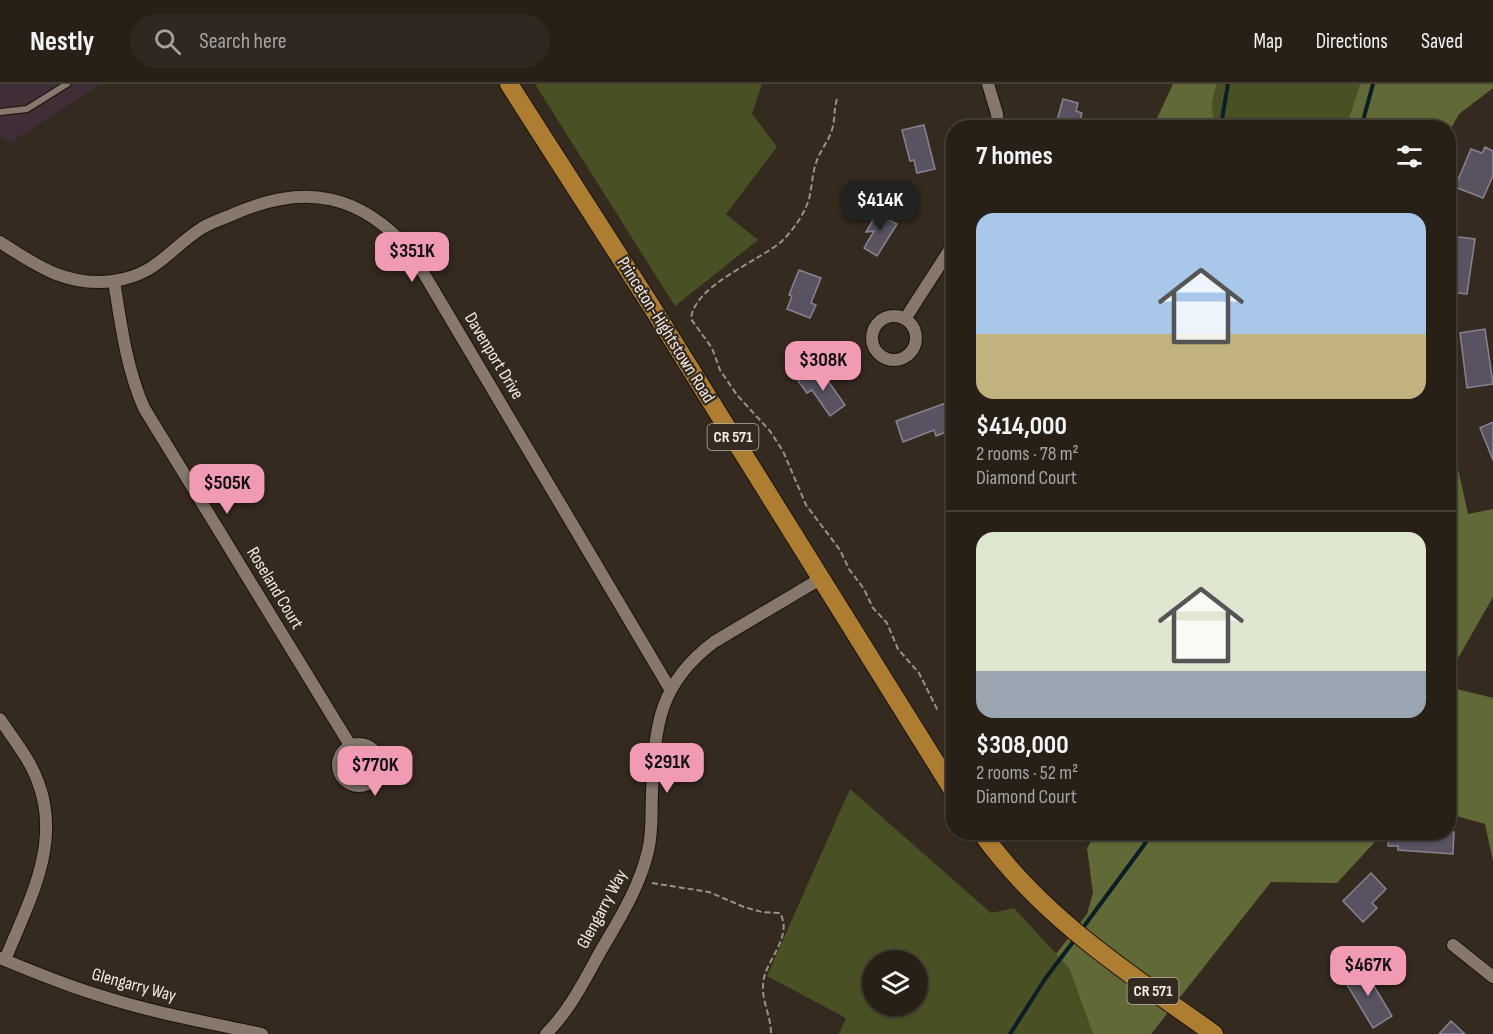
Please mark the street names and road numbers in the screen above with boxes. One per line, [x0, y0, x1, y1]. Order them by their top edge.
street label: Princeton-Hightstown Road [613, 253, 719, 407]
street label: Davenport Drive [460, 309, 528, 403]
road number: CR 571 [708, 424, 758, 450]
street label: Roseland Court [242, 543, 308, 633]
street label: Glengarry Way [572, 866, 632, 952]
street label: Glengarry Way [90, 964, 179, 1006]
road number: CR 571 [1128, 978, 1178, 1004]

